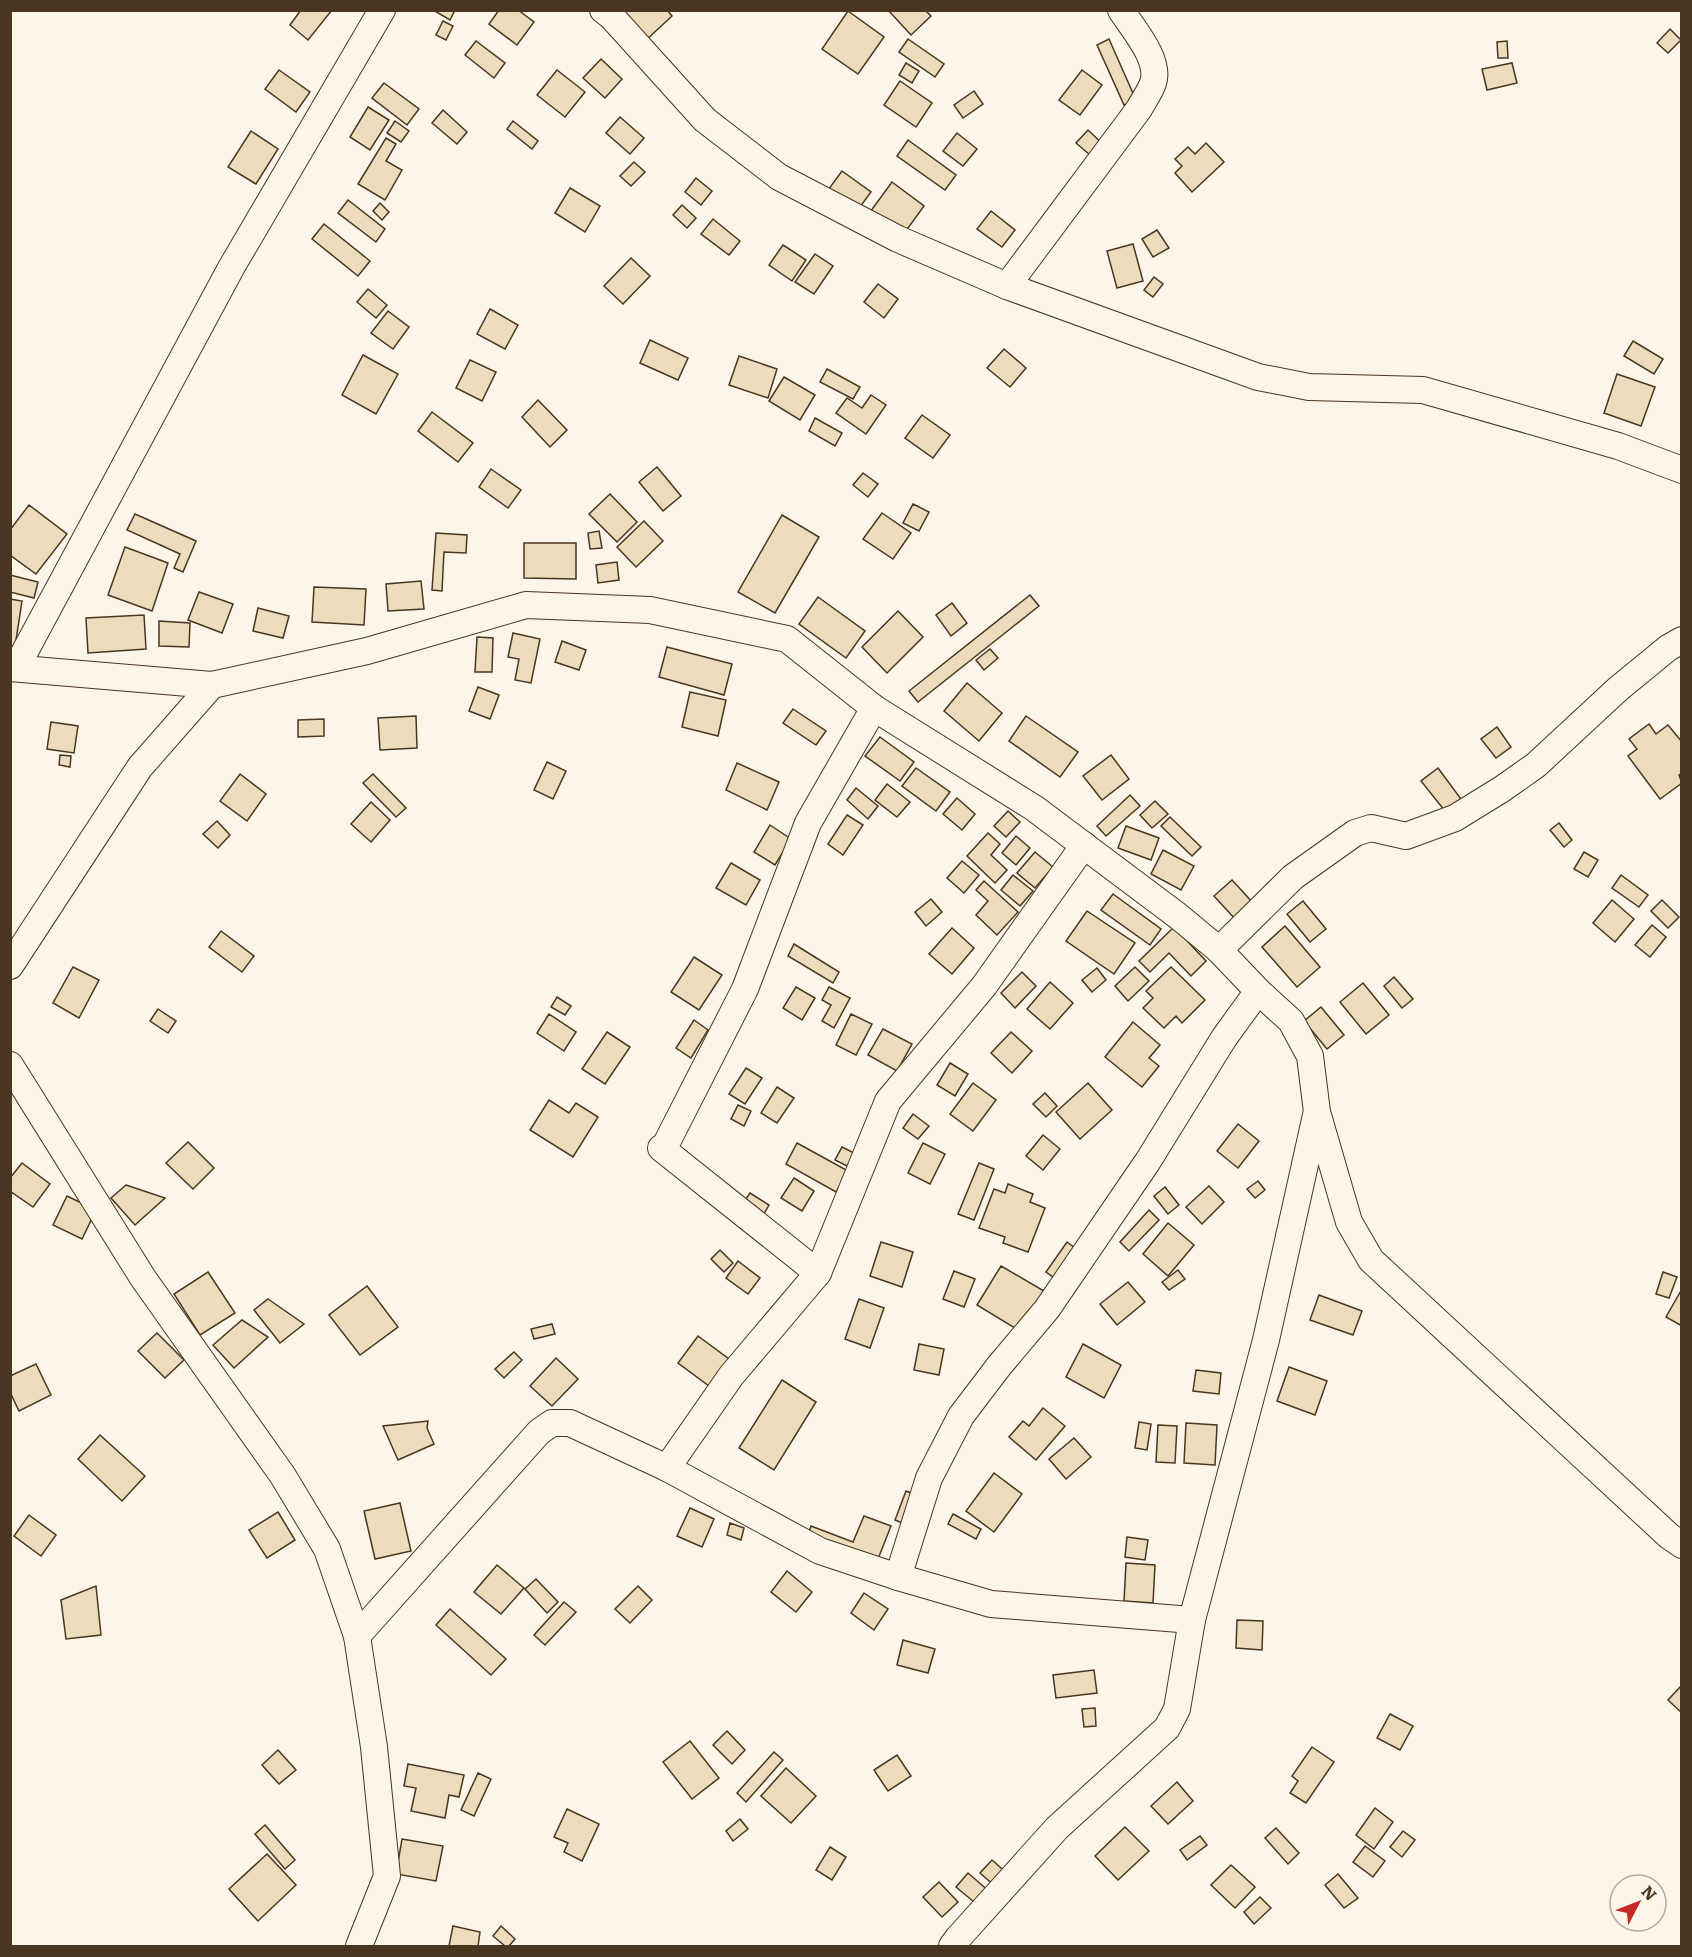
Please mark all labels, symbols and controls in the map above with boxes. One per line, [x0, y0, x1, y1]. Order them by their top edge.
north arrow [1608, 1873, 1668, 1933]
text: N [1636, 1879, 1663, 1905]

